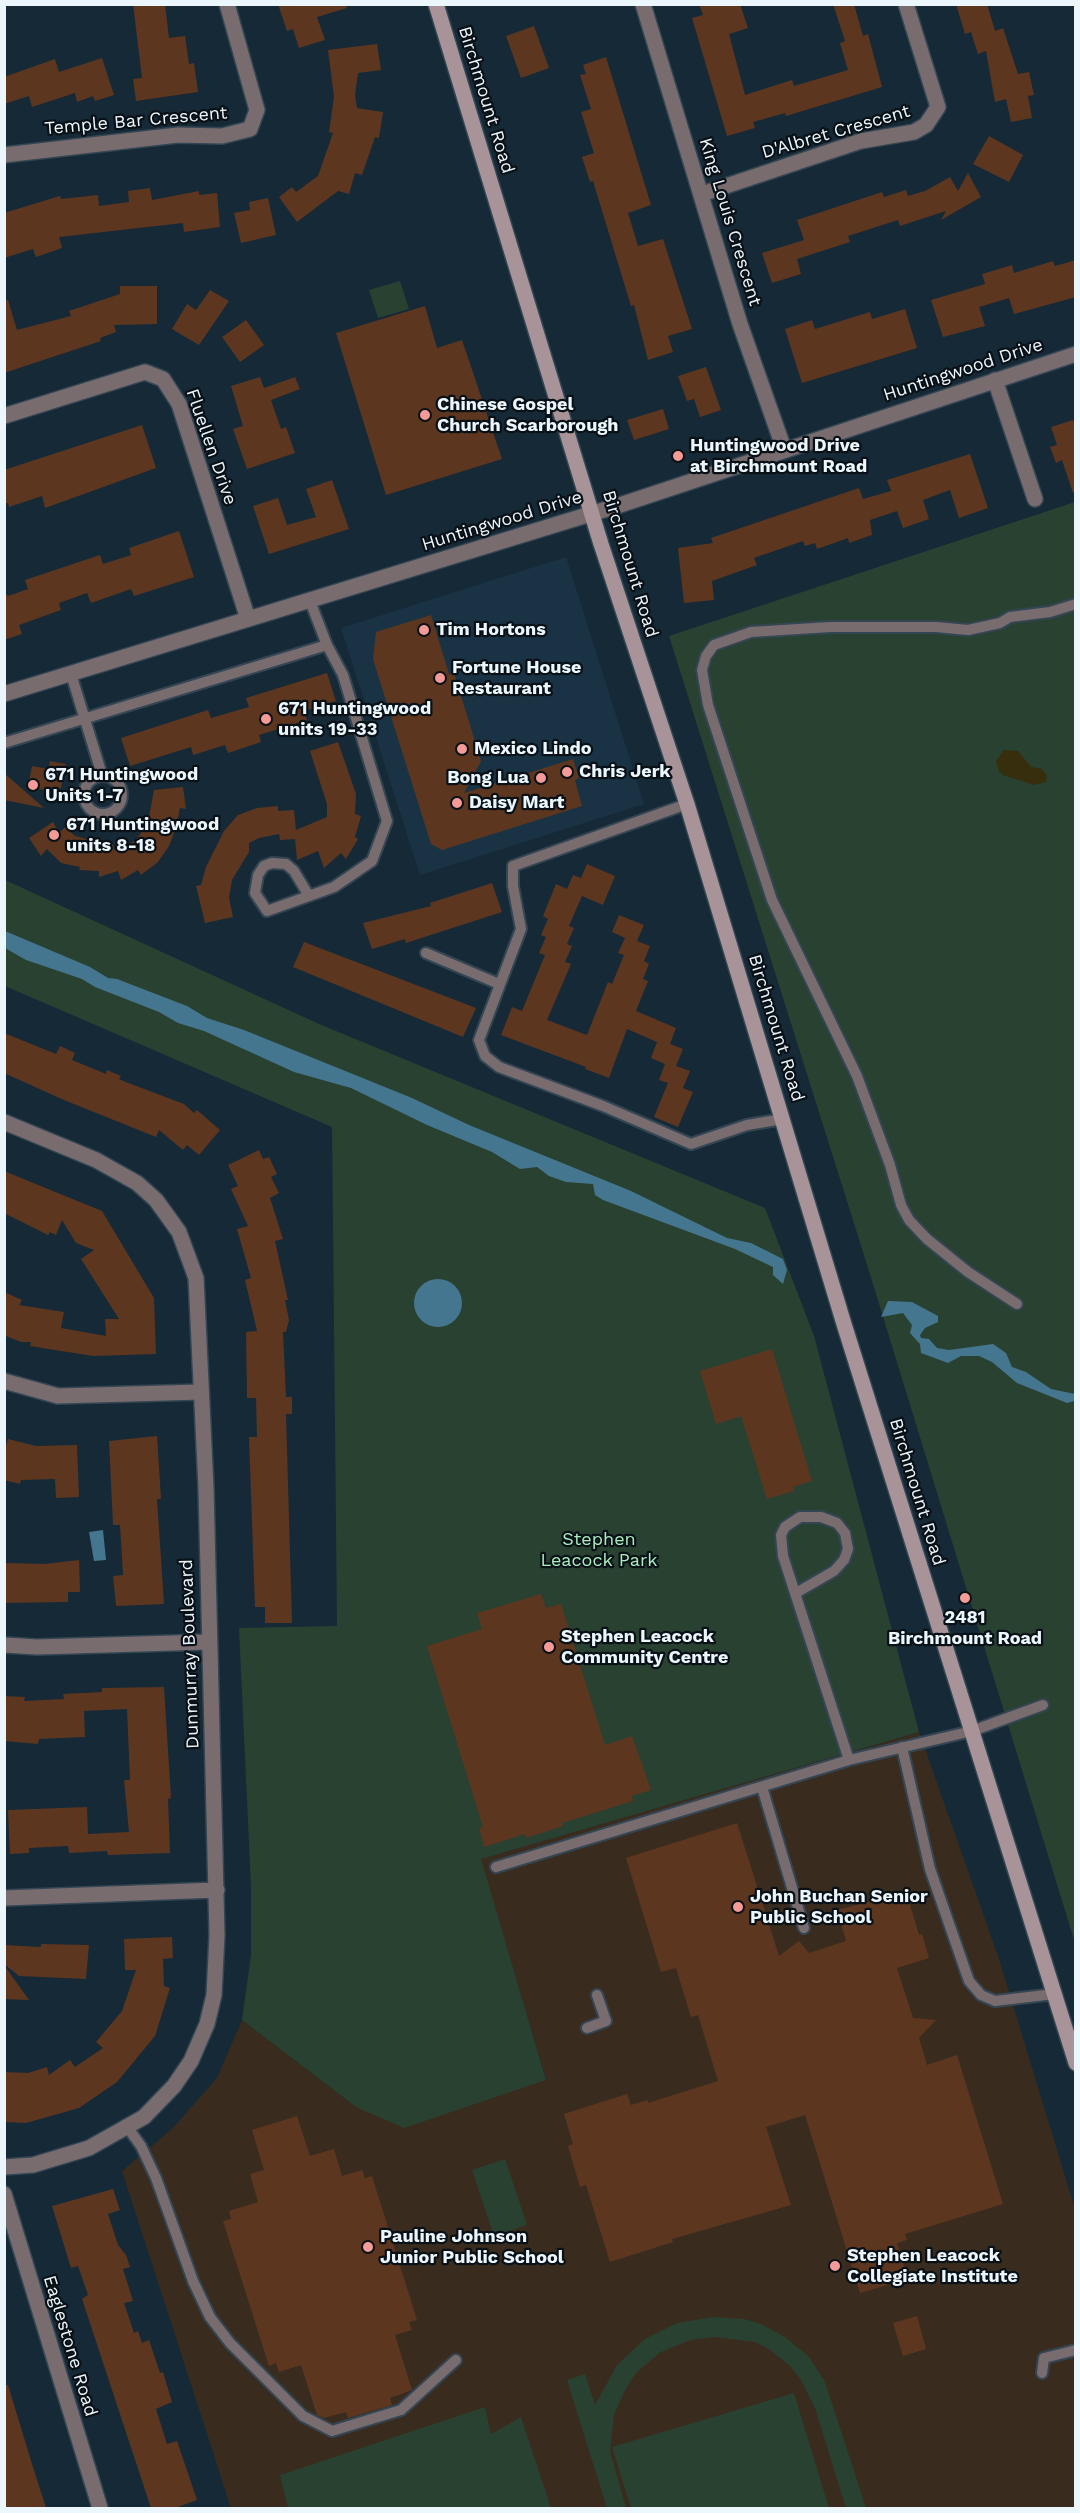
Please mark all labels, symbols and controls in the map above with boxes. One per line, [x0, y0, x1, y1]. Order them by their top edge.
street label: Birchmount Road [453, 24, 519, 176]
street label: D'Albret Crescent [759, 101, 913, 163]
street label: Temple Bar Crescent [44, 102, 228, 140]
street label: King Louis Crescent [694, 135, 766, 309]
street label: Huntingwood Drive [880, 334, 1046, 406]
street label: Fluellen Drive [181, 386, 241, 508]
place label: Chinese Gospel Church Scarborough [437, 394, 619, 436]
marker: Chinese Gospel Church Scarborough [418, 408, 432, 422]
place label: Huntingwood Drive at Birchmount Road [690, 435, 867, 478]
marker: Huntingwood Drive at Birchmount Road [671, 449, 685, 463]
street label: Huntingwood Drive [419, 486, 585, 556]
street label: Birchmount Road [597, 488, 663, 640]
place label: Tim Hortons [436, 619, 546, 641]
marker: Tim Hortons [417, 623, 431, 637]
place label: Fortune House Restaurant [452, 657, 581, 700]
marker: Fortune House Restaurant [433, 671, 447, 685]
place label: 671 Huntingwood units 19-33 [278, 698, 431, 740]
marker: 671 Huntingwood units 19-33 [259, 712, 273, 726]
place label: Mexico Lindo [474, 738, 592, 760]
marker: Mexico Lindo [455, 742, 469, 756]
place label: Chris Jerk [579, 761, 671, 783]
place label: 671 Huntingwood Units 1-7 [45, 764, 198, 806]
marker: Chris Jerk [560, 765, 574, 779]
place label: Bong Lua [447, 767, 529, 789]
marker: Bong Lua [534, 771, 548, 785]
marker: 671 Huntingwood Units 1-7 [26, 778, 40, 792]
place label: Daisy Mart [469, 792, 564, 814]
marker: Daisy Mart [450, 796, 464, 810]
place label: 671 Huntingwood units 8-18 [66, 814, 219, 856]
marker: 671 Huntingwood units 8-18 [47, 828, 61, 842]
street label: Birchmount Road [743, 952, 809, 1104]
street label: Birchmount Road [884, 1416, 950, 1568]
park label: Stephen Leacock Park [540, 1529, 658, 1572]
street label: Dunmurray Boulevard [176, 1559, 204, 1749]
marker: 2481 Birchmount Road [958, 1591, 972, 1605]
place label: 2481 Birchmount Road [888, 1607, 1042, 1650]
place label: Stephen Leacock Community Centre [561, 1626, 728, 1668]
marker: Stephen Leacock Community Centre [542, 1640, 556, 1654]
place label: John Buchan Senior Public School [750, 1886, 928, 1928]
marker: John Buchan Senior Public School [731, 1900, 745, 1914]
place label: Pauline Johnson Junior Public School [380, 2226, 564, 2268]
marker: Pauline Johnson Junior Public School [361, 2240, 375, 2254]
place label: Stephen Leacock Collegiate Institute [847, 2245, 1018, 2288]
marker: Stephen Leacock Collegiate Institute [828, 2259, 842, 2273]
street label: Eaglestone Road [38, 2273, 102, 2419]

